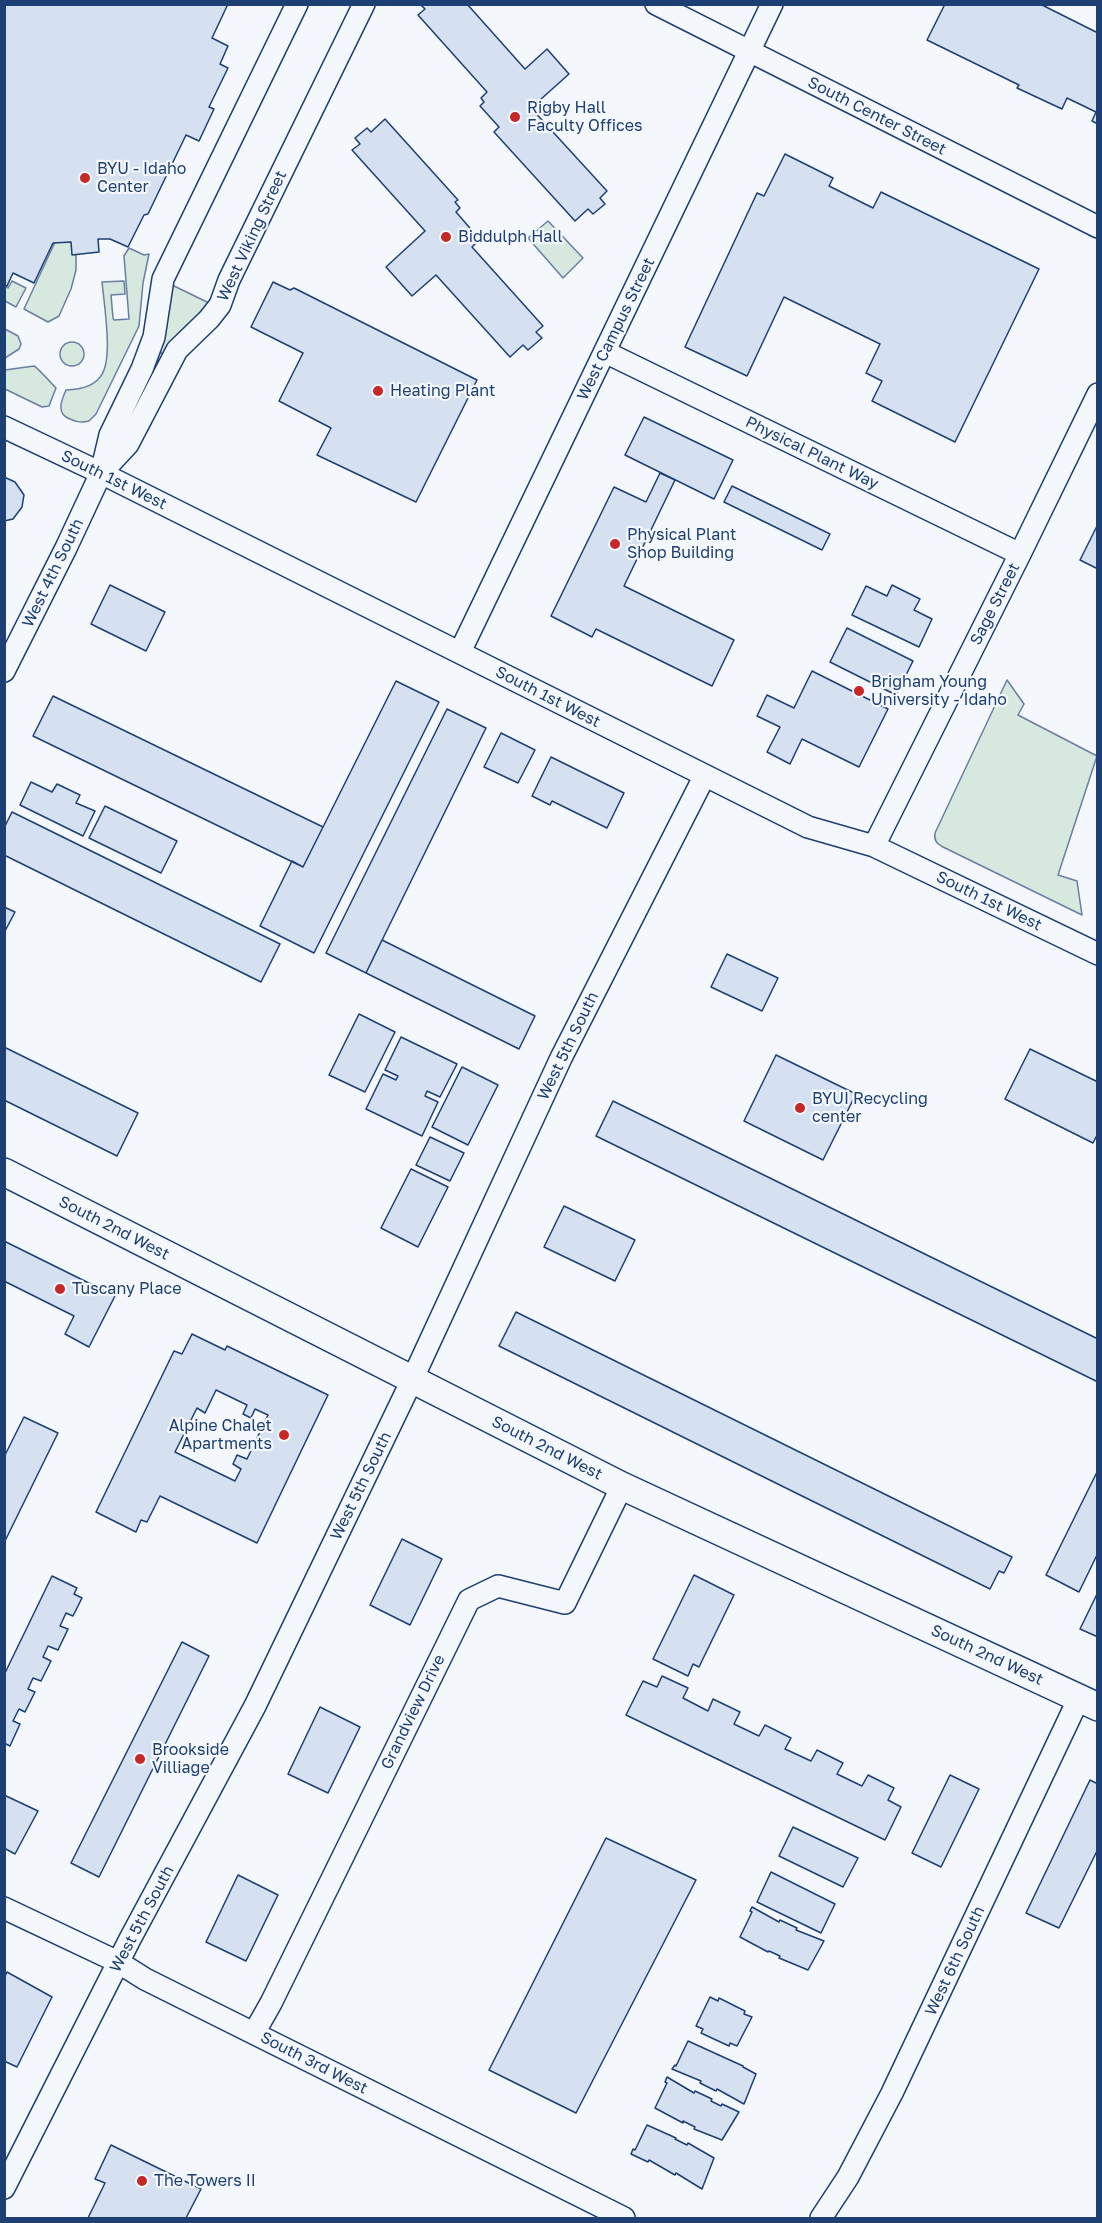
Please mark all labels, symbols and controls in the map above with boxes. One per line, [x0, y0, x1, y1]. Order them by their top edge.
street label: South Center Street [805, 73, 949, 159]
place label: Rigby Hall Faculty Offices [527, 98, 643, 136]
marker: Rigby Hall Faculty Offices [508, 110, 522, 124]
place label: BYU - Idaho Center [97, 159, 186, 197]
street label: West Viking Street [213, 167, 291, 305]
marker: BYU - Idaho Center [78, 171, 92, 185]
place label: Biddulph Hall [458, 227, 563, 247]
marker: Biddulph Hall [439, 230, 453, 244]
street label: West Campus Street [573, 255, 659, 403]
place label: Heating Plant [390, 381, 495, 401]
marker: Heating Plant [371, 384, 385, 398]
street label: Physical Plant Way [742, 412, 882, 494]
street label: South 1st West [58, 446, 170, 514]
street label: West 4th South [18, 515, 88, 631]
place label: Physical Plant Shop Building [627, 525, 736, 563]
marker: Physical Plant Shop Building [608, 537, 622, 551]
street label: Sage Street [966, 560, 1024, 648]
street label: South 1st West [492, 662, 604, 732]
place label: Brigham Young University - Idaho [871, 672, 1007, 710]
marker: Brigham Young University - Idaho [852, 684, 866, 698]
street label: South 1st West [933, 867, 1045, 935]
street label: West 5th South [533, 989, 603, 1103]
place label: BYUI Recycling center [812, 1089, 928, 1127]
marker: BYUI Recycling center [793, 1101, 807, 1115]
street label: South 2nd West [55, 1192, 173, 1264]
place label: Tuscany Place [72, 1279, 182, 1299]
marker: Tuscany Place [53, 1282, 67, 1296]
street label: South 2nd West [488, 1412, 606, 1484]
place label: Alpine Chalet Apartments [169, 1416, 272, 1454]
marker: Alpine Chalet Apartments [277, 1428, 291, 1442]
street label: West 5th South [326, 1429, 396, 1543]
street label: South 2nd West [928, 1621, 1046, 1689]
street label: Grandview Drive [377, 1652, 449, 1772]
place label: Brookside Villiage [152, 1740, 229, 1778]
marker: Brookside Villiage [133, 1752, 147, 1766]
street label: West 5th South [106, 1862, 178, 1976]
street label: West 6th South [921, 1903, 989, 2019]
street label: South 3rd West [257, 2028, 371, 2098]
place label: The Towers II [154, 2171, 256, 2191]
marker: The Towers II [135, 2174, 149, 2188]

